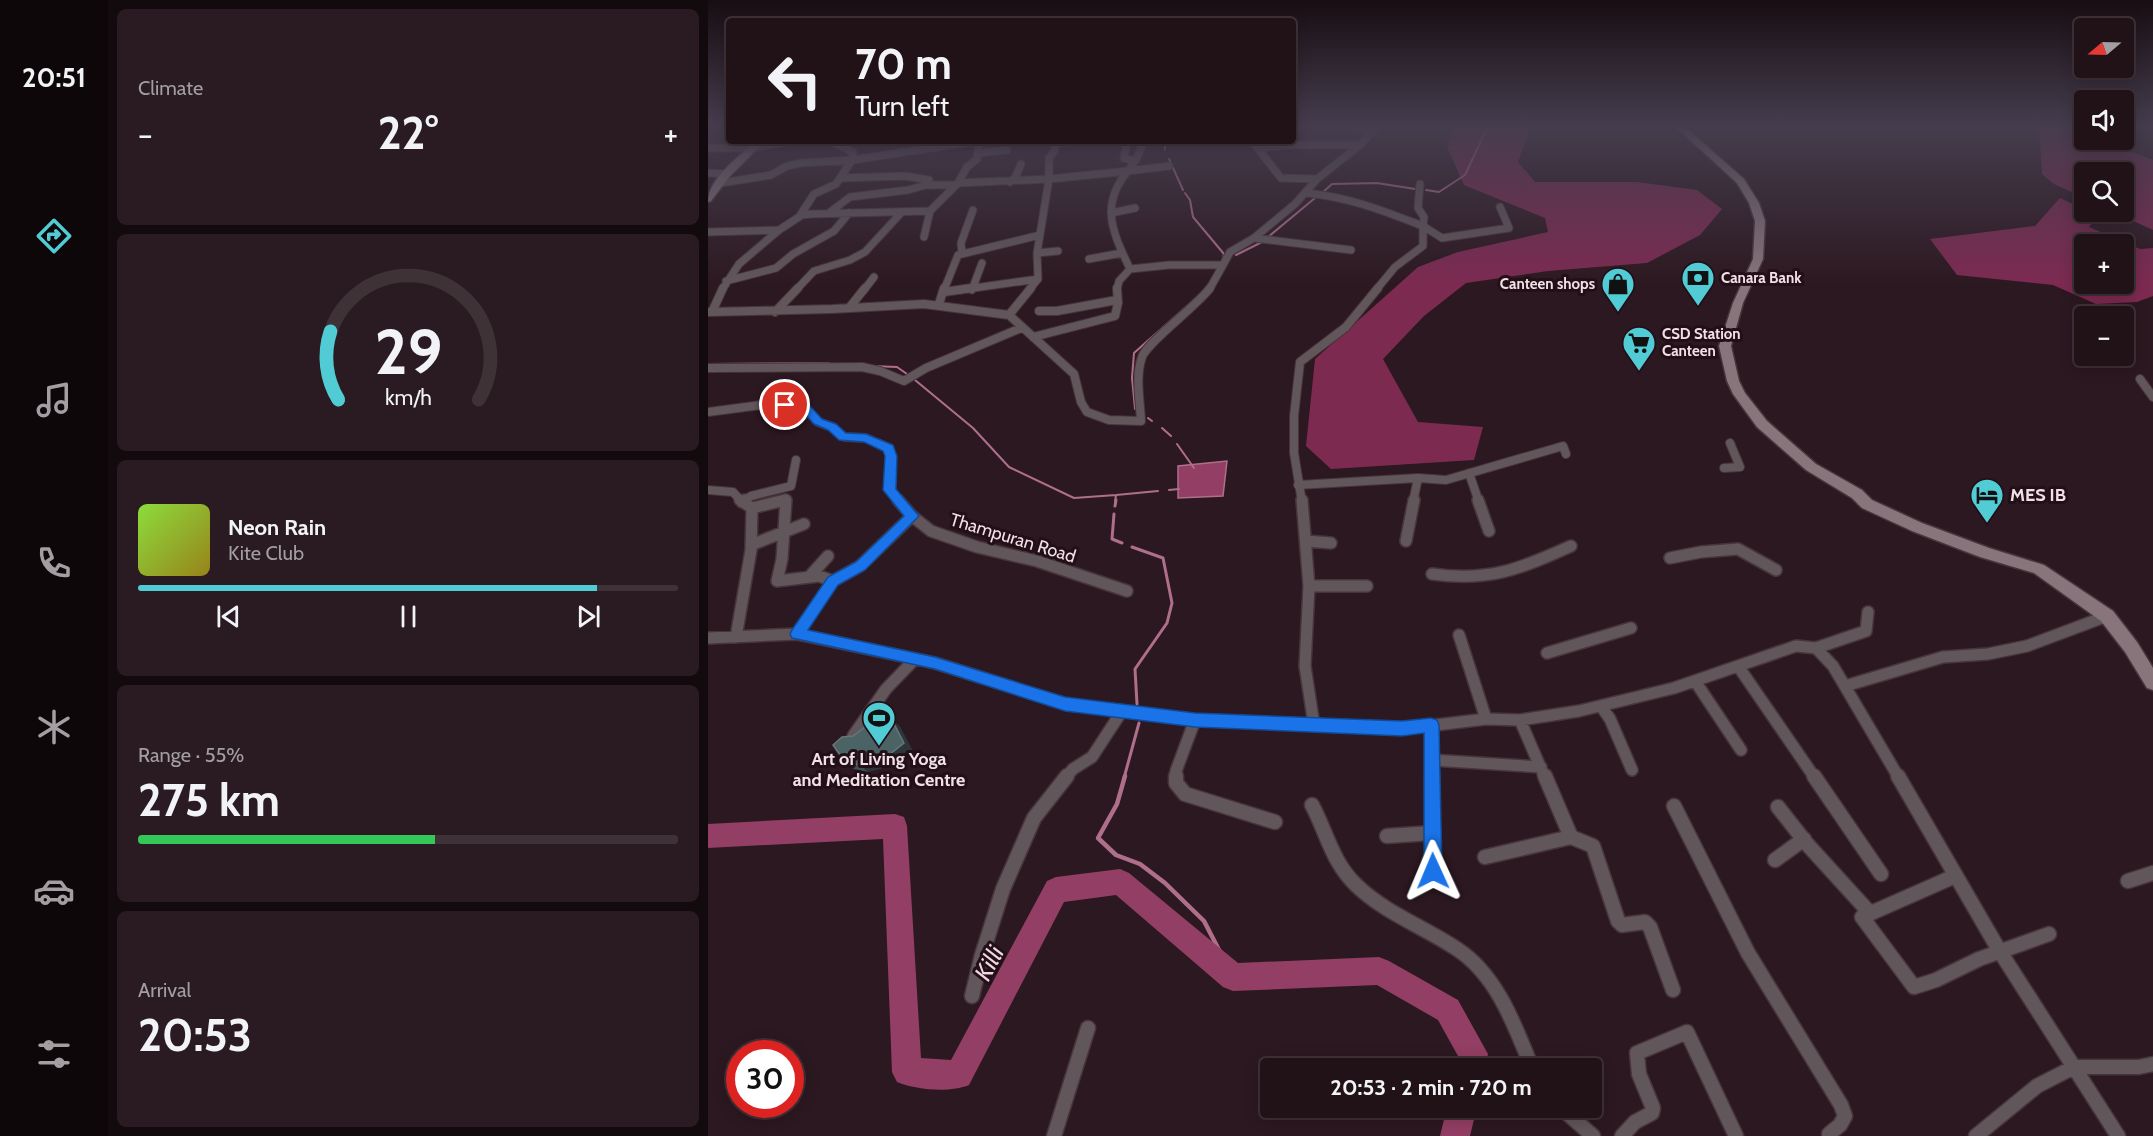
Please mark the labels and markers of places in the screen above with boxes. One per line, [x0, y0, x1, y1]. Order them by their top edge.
bank icon: Canara Bank [1680, 260, 1716, 307]
shop icon: Canteen shops [1600, 266, 1636, 313]
place label: Canara Bank [1721, 269, 1802, 287]
place label: Canteen shops [1500, 275, 1595, 293]
supermarket icon: CSD Station Canteen [1621, 325, 1657, 372]
place label: CSD Station Canteen [1662, 325, 1741, 360]
pin [759, 379, 810, 430]
hotel icon: MES IB [1969, 477, 2005, 524]
place label: MES IB [2010, 484, 2066, 506]
sports icon: Art of Living Yoga and Meditation Centre [861, 700, 897, 747]
place label: Art of Living Yoga and Meditation Centre [793, 748, 965, 791]

